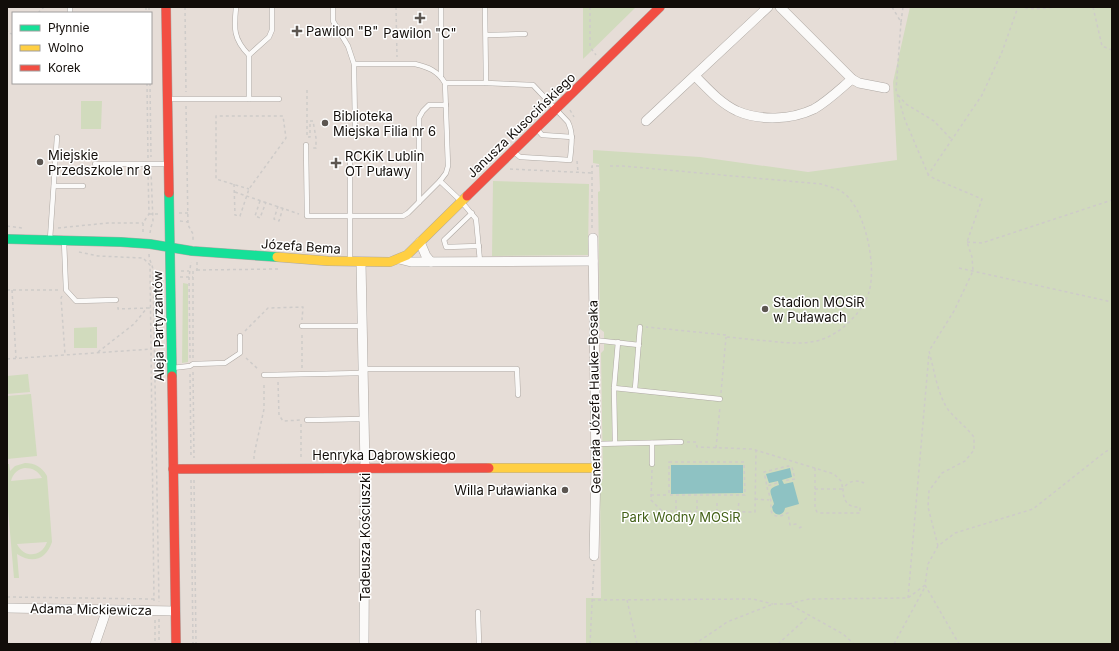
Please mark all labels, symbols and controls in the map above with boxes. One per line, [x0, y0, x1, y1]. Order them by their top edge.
legend [12, 12, 152, 84]
marker: Pawilon "C" [414, 12, 426, 24]
text: Płynnie [48, 20, 89, 35]
place label: Pawilon "B" [306, 23, 378, 39]
marker: Pawilon "B" [291, 25, 303, 37]
place label: Pawilon "C" [383, 25, 457, 41]
text: Wolno [48, 40, 84, 55]
text: Korek [48, 60, 81, 75]
street label: Janusza Kusocińskiego [463, 69, 579, 181]
place label: Biblioteka Miejska Filia nr 6 [333, 108, 436, 139]
marker: Biblioteka Miejska Filia nr 6 [320, 118, 330, 128]
place label: Miejskie Przedszkole nr 8 [48, 147, 151, 178]
place label: RCKiK Lublin OT Puławy [345, 148, 424, 179]
marker: Miejskie Przedszkole nr 8 [35, 157, 45, 167]
marker: RCKiK Lublin OT Puławy [330, 157, 342, 169]
street label: Józefa Bema [261, 235, 341, 257]
street label: Aleja Partyzantów [149, 270, 167, 382]
place label: Stadion MOSiR w Puławach [773, 294, 865, 325]
street label: Generała Józefa Hauke-Bosaka [584, 300, 604, 494]
marker: Stadion MOSiR w Puławach [760, 304, 770, 314]
street label: Henryka Dąbrowskiego [312, 447, 456, 463]
street label: Tadeusza Kościuszki [357, 473, 373, 601]
place label: Willa Puławianka [454, 482, 557, 498]
marker: Willa Puławianka [560, 485, 570, 495]
park label: Park Wodny MOSiR [621, 509, 741, 525]
street label: Adama Mickiewicza [30, 600, 152, 618]

